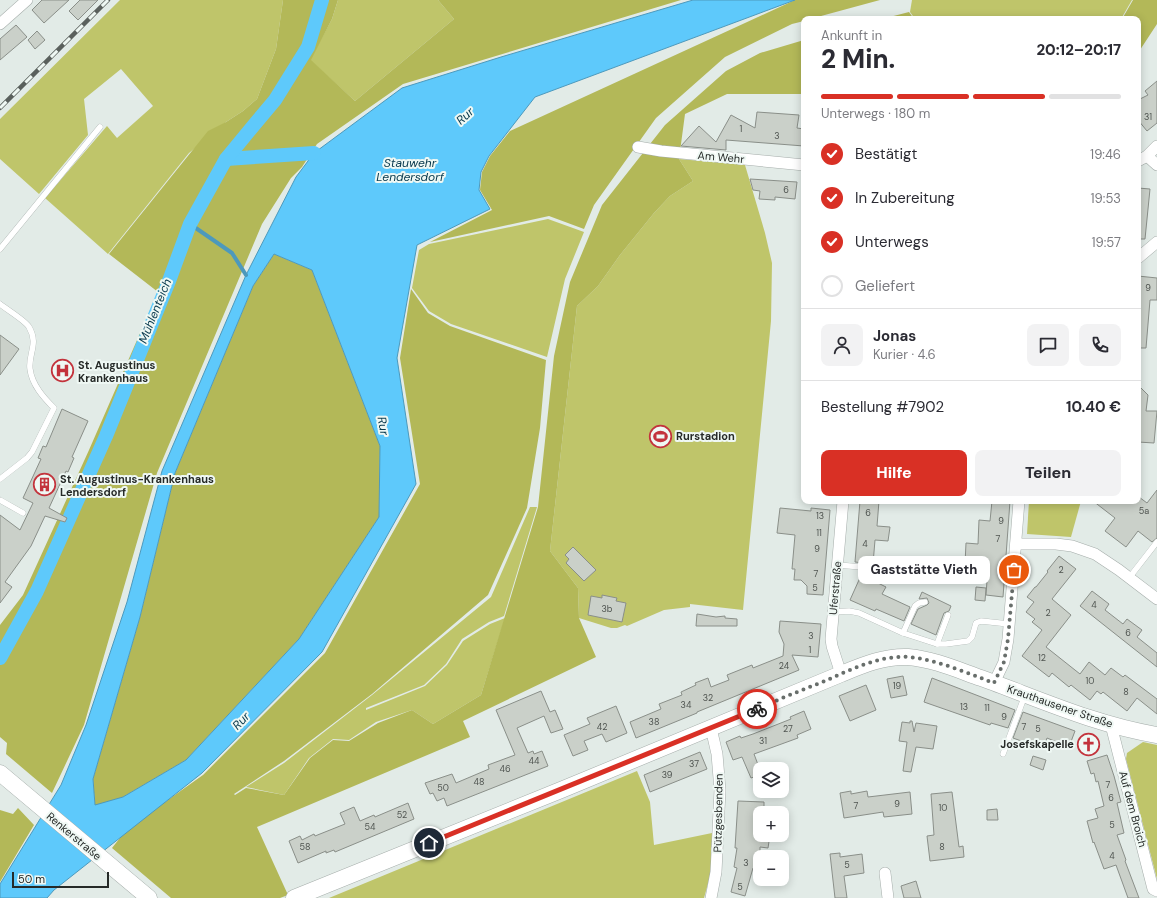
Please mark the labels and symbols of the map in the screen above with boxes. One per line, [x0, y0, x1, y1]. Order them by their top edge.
water label: Rur [453, 104, 478, 128]
house number: 31 [1144, 111, 1152, 123]
house number: 1 [740, 123, 743, 135]
house number: 3 [774, 130, 780, 142]
street label: Am Wehr [697, 148, 745, 166]
water label: Stauwehr Lendersdorf [376, 155, 445, 185]
house number: 6 [783, 184, 789, 196]
water label: Mühlenteich [135, 276, 175, 346]
house number: 9 [1145, 282, 1151, 294]
hospital icon: St. Augustinus Krankenhaus [49, 358, 75, 384]
place label: St. Augustinus Krankenhaus [78, 358, 156, 385]
water label: Rur [374, 416, 393, 437]
sports icon: Rurstadion [648, 423, 674, 449]
place label: Rurstadion [676, 429, 735, 443]
building icon: St. Augustinus-Krankenhaus Lendersdorf [31, 472, 57, 498]
place label: St. Augustinus-Krankenhaus Lendersdorf [60, 472, 214, 499]
house number: 5a [1139, 505, 1149, 517]
house number: 6 [865, 507, 871, 519]
house number: 13 [816, 510, 824, 522]
house number: 9 [998, 515, 1004, 527]
house number: 11 [816, 527, 822, 539]
house number: 7 [996, 533, 1001, 545]
house number: 4 [862, 538, 868, 550]
house number: 9 [814, 543, 820, 555]
pin [997, 553, 1031, 587]
callout: Gaststätte Vieth [858, 556, 990, 584]
street label: Uferstraße [826, 560, 844, 616]
house number: 2 [1058, 564, 1064, 576]
house number: 7 [814, 568, 819, 580]
house number: 5 [812, 582, 818, 594]
house number: 4 [1091, 599, 1097, 611]
house number: 3b [602, 603, 613, 615]
house number: 2 [1045, 607, 1051, 619]
house number: 6 [1125, 627, 1131, 639]
house number: 3 [808, 630, 814, 642]
house number: 1 [809, 644, 812, 656]
house number: 12 [1038, 652, 1046, 664]
house number: 24 [779, 660, 790, 672]
house number: 10 [1086, 675, 1094, 687]
house number: 19 [893, 680, 902, 692]
street label: Krauthausener Straße [1005, 681, 1115, 731]
house number: 8 [1123, 686, 1129, 698]
courier [737, 689, 777, 729]
house number: 32 [703, 692, 713, 704]
house number: 34 [681, 699, 692, 711]
house number: 13 [960, 701, 968, 713]
house number: 11 [984, 702, 990, 714]
water label: Rur [229, 708, 254, 733]
house number: 9 [1001, 711, 1007, 723]
house number: 38 [649, 716, 659, 728]
house number: 42 [597, 721, 607, 733]
house number: 7 [1022, 721, 1027, 733]
house number: 27 [783, 723, 793, 735]
house number: 5 [1035, 723, 1041, 735]
church icon: Josefskapelle [1076, 731, 1102, 757]
house number: 31 [759, 735, 767, 747]
place label: Josefskapelle [1000, 737, 1074, 751]
house number: 44 [529, 755, 540, 767]
house number: 37 [689, 758, 699, 770]
house number: 46 [499, 763, 511, 775]
house number: 39 [662, 769, 673, 781]
street label: Auf dem Broich [1116, 769, 1150, 849]
street label: Pützgesbenden [710, 774, 726, 852]
house number: 48 [474, 776, 484, 788]
house number: 7 [1106, 779, 1111, 791]
house number: 50 [437, 782, 449, 794]
house number: 6 [1108, 792, 1114, 804]
house number: 9 [894, 798, 900, 810]
house number: 7 [854, 800, 859, 812]
house number: 10 [939, 802, 947, 814]
street label: Renkerstraße [44, 809, 104, 863]
house number: 52 [397, 809, 407, 821]
house number: 5 [1109, 819, 1115, 831]
house number: 54 [365, 821, 376, 833]
pin [412, 826, 446, 860]
house number: 58 [300, 841, 310, 853]
house number: 8 [939, 841, 945, 853]
house number: 4 [1109, 850, 1115, 862]
house number: 3 [743, 857, 749, 869]
house number: 5 [844, 859, 850, 871]
scale bar [12, 870, 109, 889]
house number: 5 [737, 881, 743, 893]

